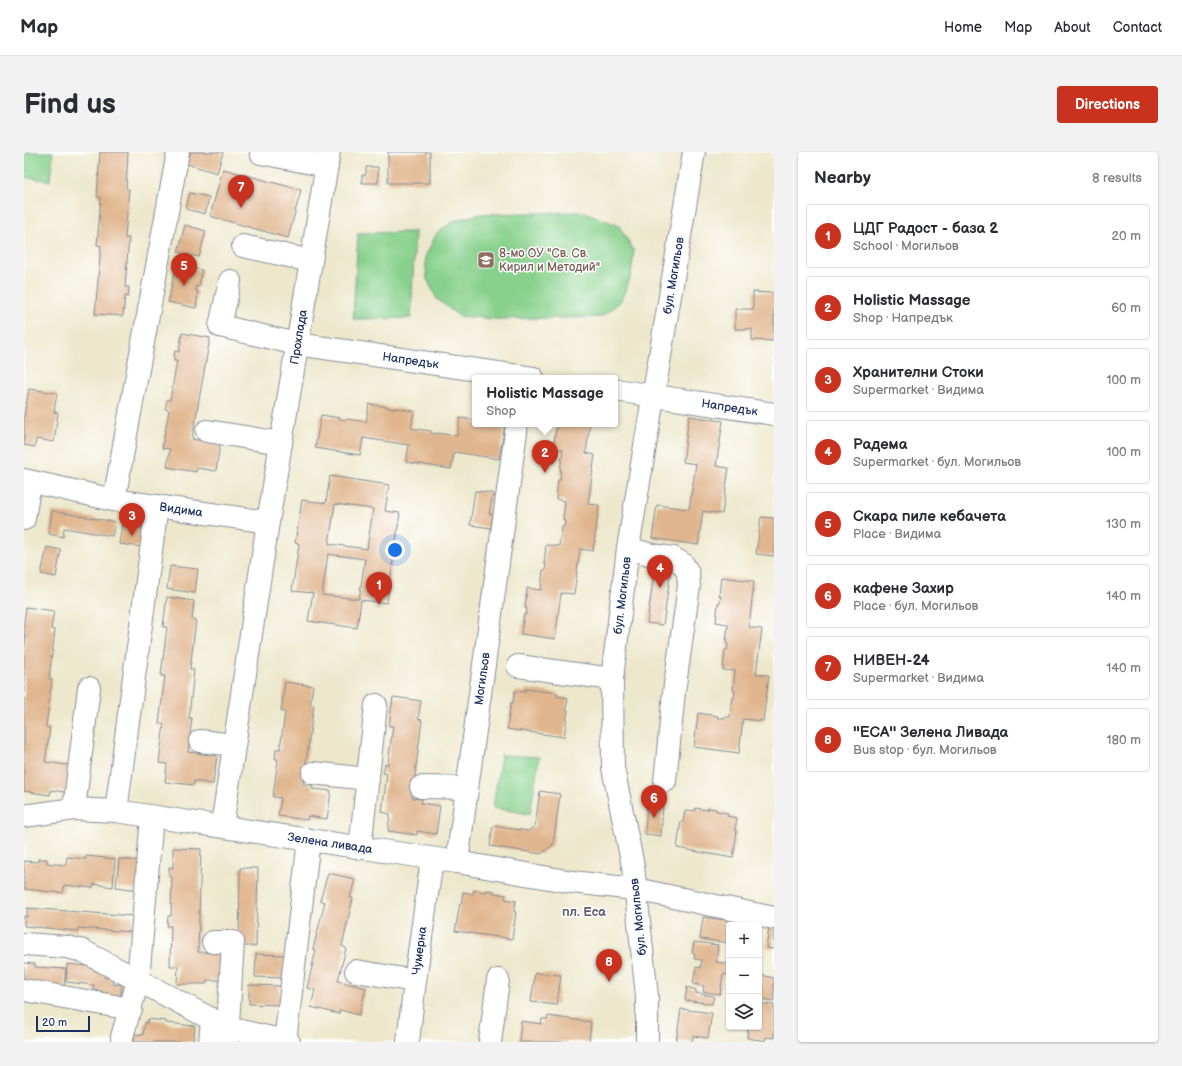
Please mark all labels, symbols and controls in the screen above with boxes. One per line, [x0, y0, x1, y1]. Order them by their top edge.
text: Map [20, 16, 58, 39]
text: Home [944, 19, 982, 36]
text: Map [1004, 19, 1032, 36]
text: About [1054, 19, 1091, 36]
text: Contact [1113, 19, 1162, 36]
button: Directions [1057, 86, 1158, 123]
text: Find us [24, 88, 116, 121]
text: Nearby [814, 168, 871, 188]
text: 8 results [1092, 170, 1142, 186]
pin: 7 [228, 175, 254, 208]
text: ЦДГ Радост - база 2 [853, 219, 998, 238]
text: 1 [825, 228, 831, 244]
text: 20 m [1111, 228, 1141, 244]
street label: бул. Могильов [660, 235, 688, 315]
text: School · Могильов [853, 238, 959, 254]
place label: 8-мо ОУ "Св. Св. Кирил и Методий" [499, 246, 600, 275]
school or university icon: 8-мо ОУ "Св. Св. Кирил и Методий" [476, 250, 496, 270]
pin: 5 [171, 253, 197, 286]
text: Holistic Massage [853, 291, 970, 310]
text: 2 [824, 300, 832, 316]
text: 60 m [1111, 300, 1141, 316]
street label: Прохлада [287, 308, 311, 366]
text: Shop · Напредък [853, 310, 953, 326]
street label: Напредък [381, 349, 440, 372]
text: Хранителни Стоки [853, 363, 984, 382]
text: 3 [824, 372, 832, 388]
text: 100 m [1106, 372, 1141, 388]
popup [472, 375, 618, 427]
text: Supermarket · Видима [853, 382, 984, 398]
text: Holistic Massage [486, 384, 604, 403]
street label: Напредък [700, 396, 759, 420]
text: Shop [486, 403, 516, 419]
text: Радема [853, 435, 907, 454]
pin: 2 [532, 440, 558, 473]
text: 4 [824, 444, 832, 460]
text: 100 m [1106, 444, 1141, 460]
text: Supermarket · бул. Могильов [853, 454, 1021, 470]
street label: Видима [159, 500, 204, 521]
pin: 3 [119, 503, 145, 536]
text: Скара пиле кебачета [853, 507, 1006, 526]
text: 5 [824, 516, 832, 532]
text: 130 m [1106, 516, 1141, 532]
text: Place · Видима [853, 526, 941, 542]
your location [385, 540, 405, 560]
street label: бул. Могильов [611, 555, 635, 635]
pin: 4 [647, 555, 673, 588]
pin: 1 [366, 572, 392, 605]
text: кафене Захир [853, 579, 954, 598]
text: 6 [824, 588, 832, 604]
text: 140 m [1106, 588, 1141, 604]
text: Place · бул. Могильов [853, 598, 978, 614]
street label: Могильов [472, 651, 494, 706]
text: НИВЕН-24 [853, 651, 930, 670]
text: 7 [824, 660, 832, 676]
text: 140 m [1106, 660, 1141, 676]
text: Supermarket · Видима [853, 670, 984, 686]
text: ''ЕСА'' Зелена Ливада [853, 723, 1008, 742]
text: 8 [824, 732, 832, 748]
text: 180 m [1106, 732, 1141, 748]
text: Bus stop · бул. Могильов [853, 742, 996, 758]
pin: 6 [641, 785, 667, 818]
street label: Зелена ливада [287, 830, 373, 857]
street label: бул. Могильов [627, 877, 650, 956]
district label: пл. Еса [562, 904, 606, 920]
map controls [726, 922, 762, 1030]
button: + [726, 922, 762, 958]
street label: Чумерна [409, 926, 431, 976]
pin: 8 [596, 949, 622, 982]
button: − [726, 958, 762, 994]
button: layers [726, 994, 762, 1030]
scale bar [36, 1014, 90, 1033]
text: 20 m [42, 1016, 67, 1029]

